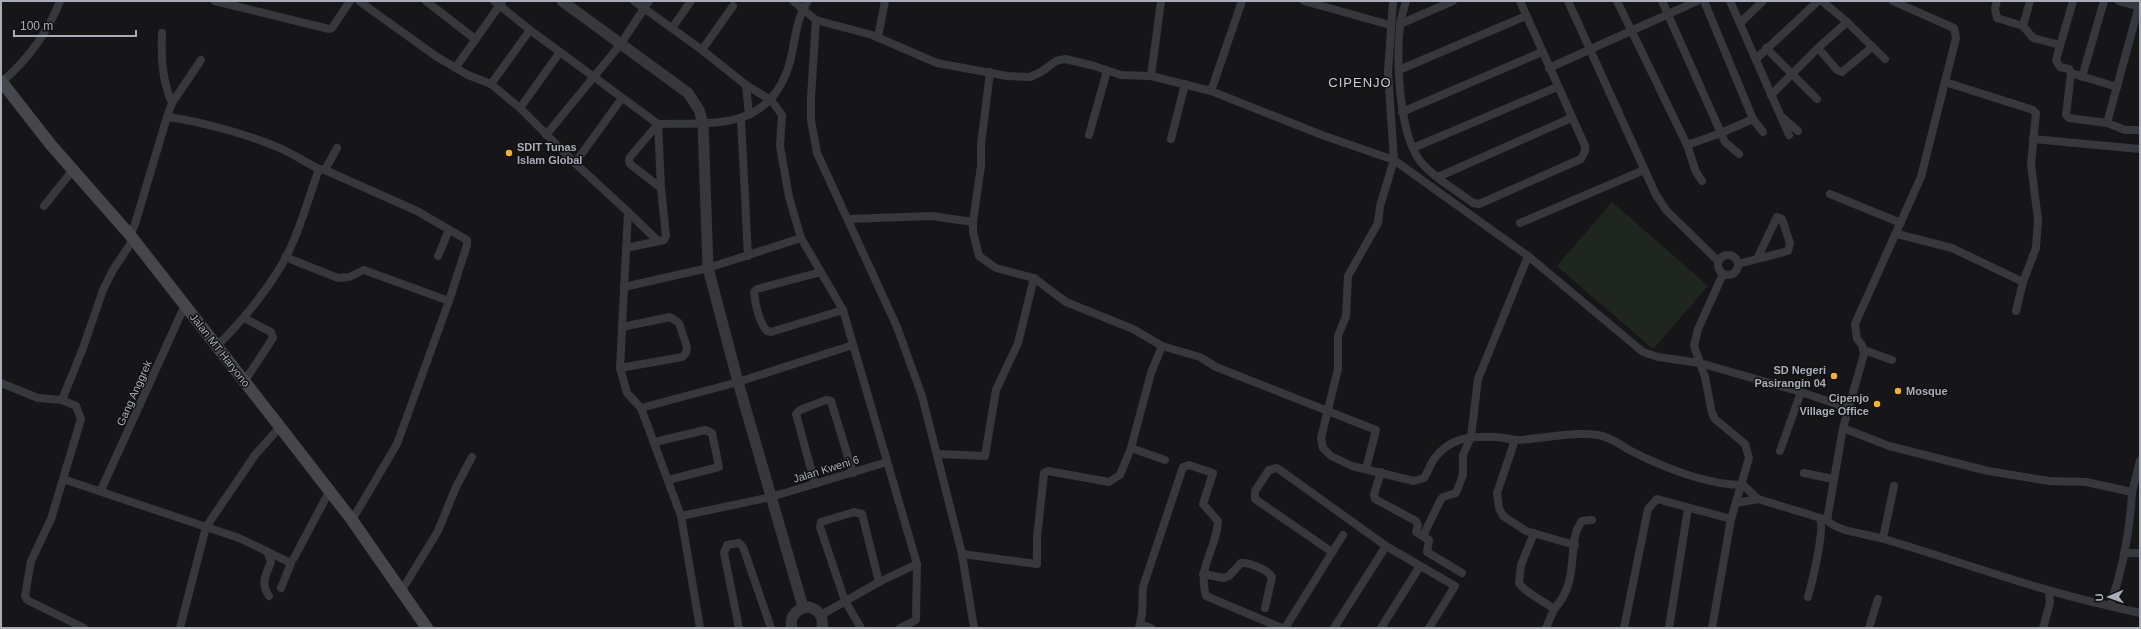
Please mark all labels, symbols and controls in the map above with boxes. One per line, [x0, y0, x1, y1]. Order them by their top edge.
scale bar [14, 12, 136, 38]
text: 100 m [20, 19, 53, 33]
district label: CIPENJO [1328, 75, 1392, 90]
place label: SDIT Tunas Islam Global [517, 141, 582, 166]
marker: SDIT Tunas Islam Global [504, 148, 514, 158]
street label: Jalan MT Haryono [188, 311, 252, 389]
street label: Gang Anggrek [114, 358, 154, 428]
place label: SD Negeri Pasirangin 04 [1754, 364, 1827, 389]
marker: SD Negeri Pasirangin 04 [1829, 371, 1839, 381]
place label: Mosque [1906, 385, 1948, 397]
marker: Mosque [1893, 386, 1903, 396]
place label: Cipenjo Village Office [1800, 392, 1869, 417]
marker: Cipenjo Village Office [1872, 399, 1882, 409]
street label: Jalan Kweni 6 [791, 453, 861, 485]
north arrow [2089, 577, 2129, 617]
text: U [2093, 593, 2105, 602]

